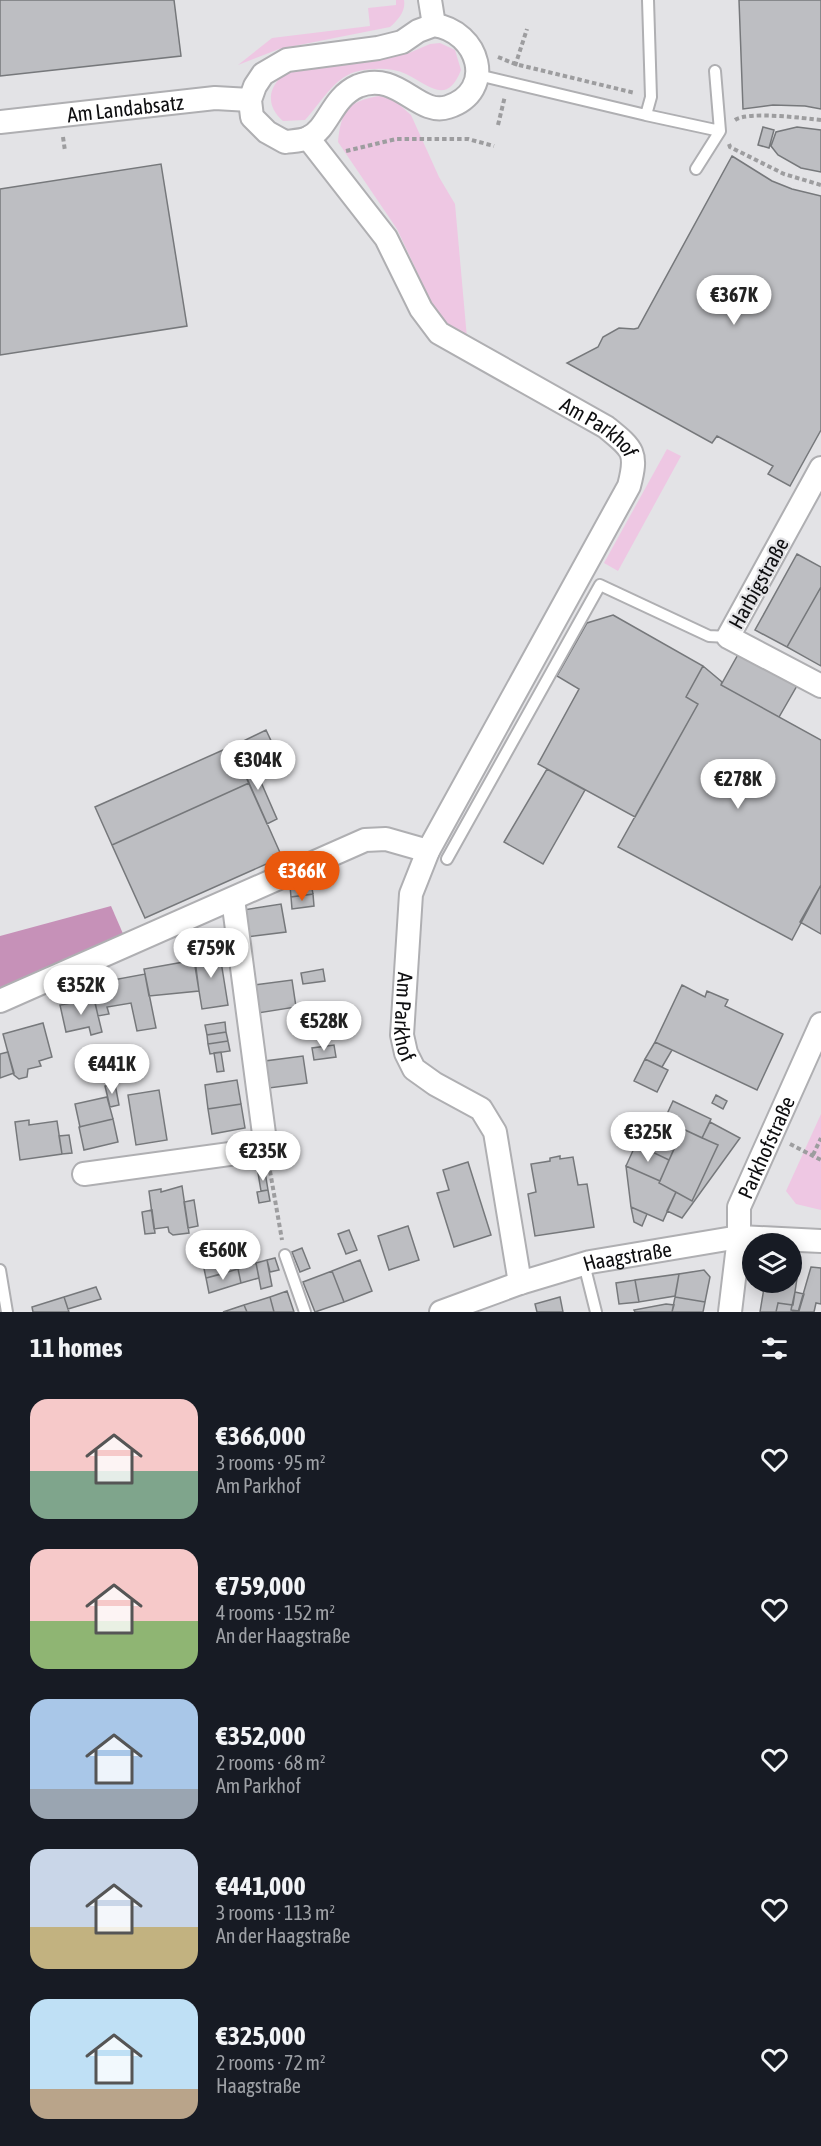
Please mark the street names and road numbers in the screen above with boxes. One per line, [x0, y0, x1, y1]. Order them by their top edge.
street label: Am Landabsatz [66, 90, 185, 126]
street label: Am Parkhof [556, 392, 643, 460]
street label: Harbigstraße [723, 533, 793, 633]
street label: Am Parkhof [390, 972, 420, 1066]
street label: Parkhofstraße [732, 1092, 799, 1202]
street label: Haagstraße [580, 1237, 673, 1275]

